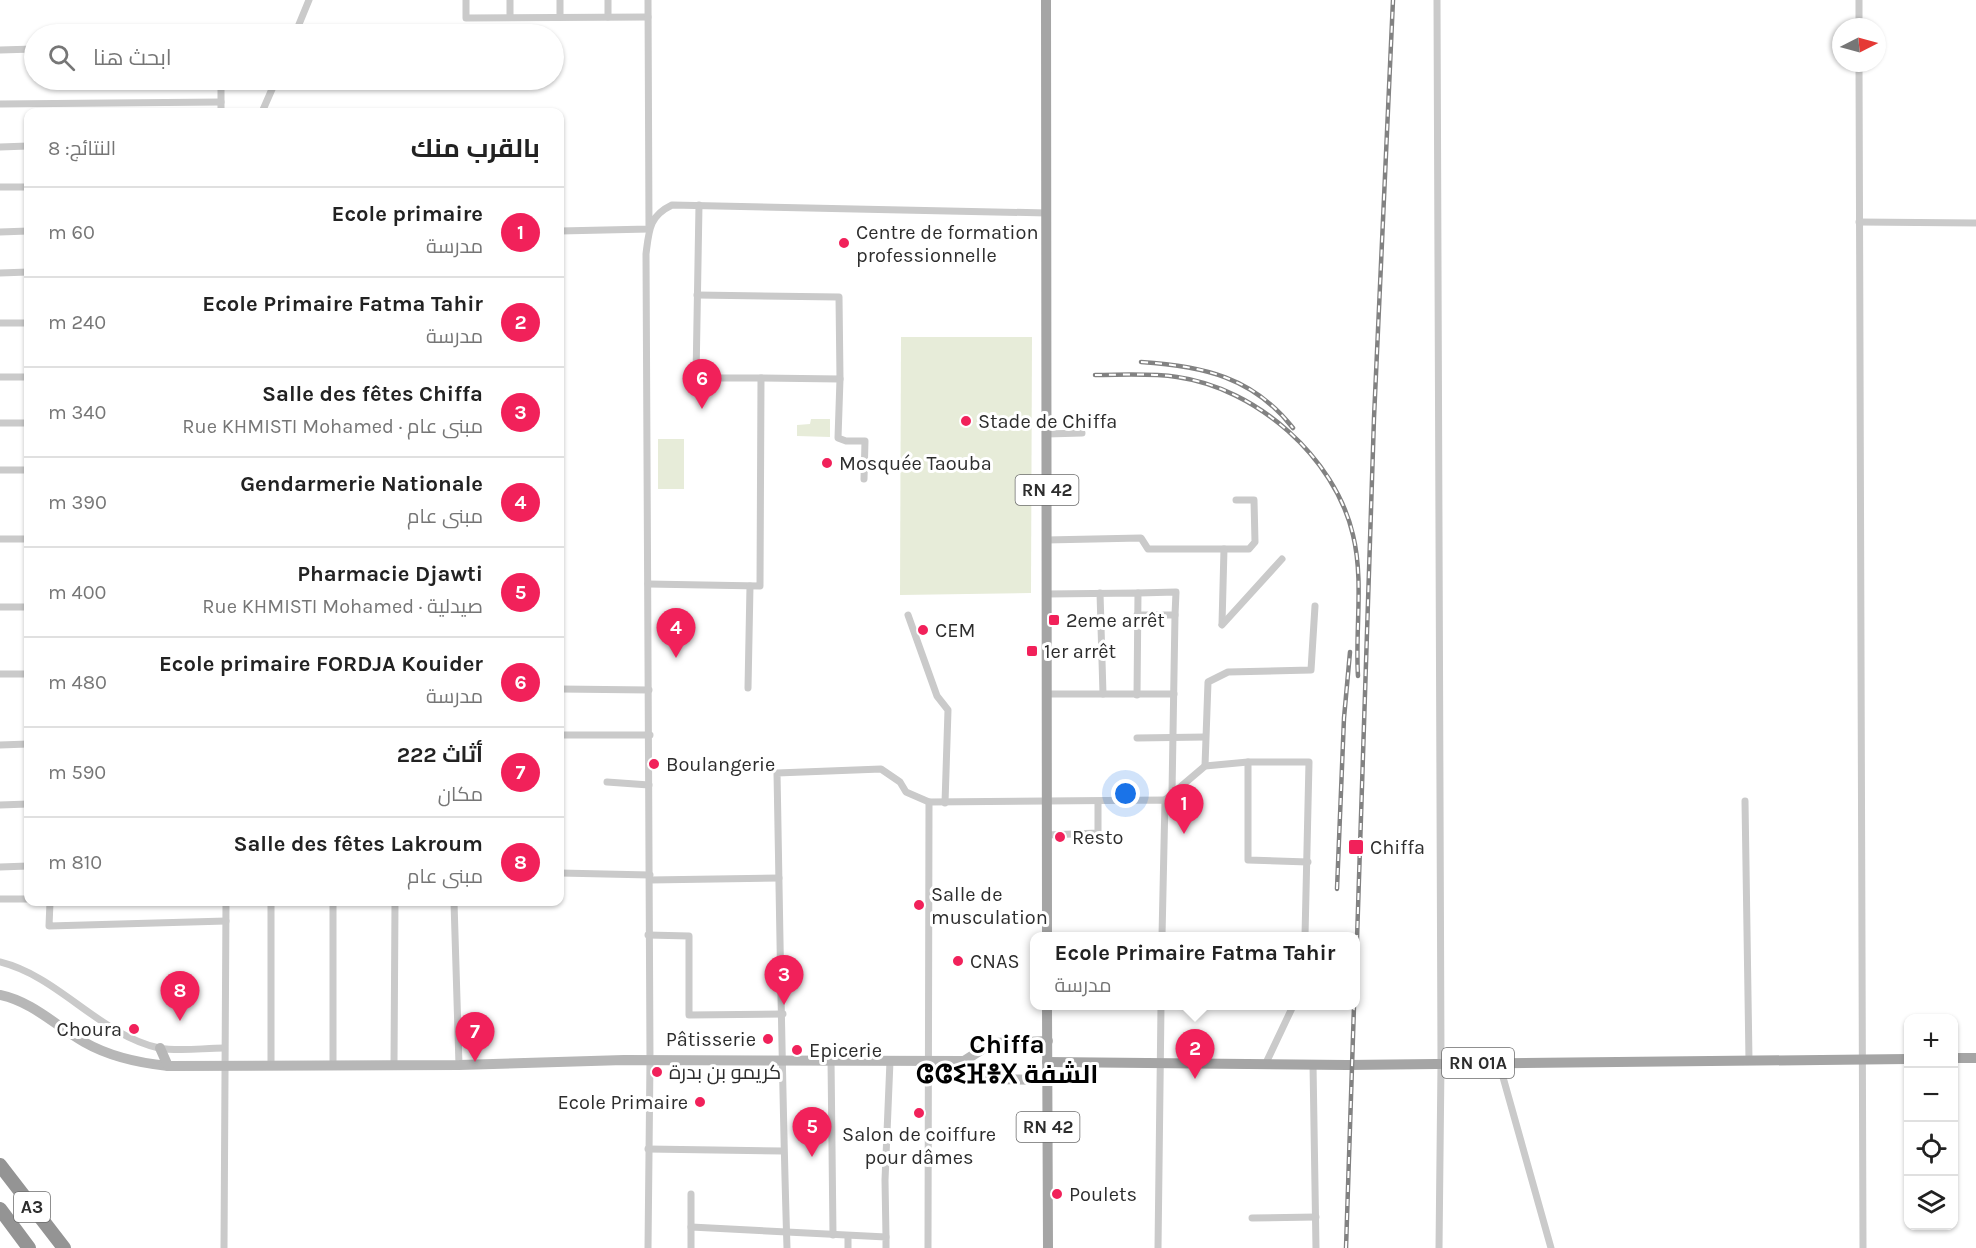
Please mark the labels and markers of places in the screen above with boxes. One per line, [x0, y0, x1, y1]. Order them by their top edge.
place label: Centre de formation professionnelle [856, 221, 1038, 267]
marker: Centre de formation professionnelle [837, 236, 851, 250]
pin: 6 [682, 360, 722, 409]
place label: Stade de Chiffa [978, 410, 1117, 433]
marker: Stade de Chiffa [959, 414, 973, 428]
place label: Mosquée Taouba [839, 452, 992, 475]
marker: Mosquée Taouba [820, 456, 834, 470]
pin: 4 [656, 608, 696, 658]
place label: 2eme arrêt [1066, 609, 1165, 632]
marker: 2eme arrêt [1047, 613, 1061, 627]
place label: CEM [935, 619, 975, 642]
marker: CEM [916, 623, 930, 637]
place label: 1er arrêt [1044, 640, 1117, 663]
marker: 1er arrêt [1025, 644, 1039, 658]
place label: Boulangerie [666, 753, 775, 776]
marker: Boulangerie [647, 757, 661, 771]
pin: 1 [1164, 784, 1204, 834]
place label: Resto [1072, 826, 1123, 849]
marker: Resto [1053, 830, 1067, 844]
place label: Chiffa [1370, 836, 1425, 859]
marker: Chiffa [1347, 838, 1365, 856]
place label: Salle de musculation [931, 883, 1048, 929]
marker: Salle de musculation [912, 898, 926, 912]
place label: CNAS [970, 950, 1020, 973]
marker: CNAS [951, 954, 965, 968]
pin: 3 [764, 956, 804, 1005]
pin: 8 [160, 972, 200, 1021]
pin: 7 [456, 1012, 494, 1062]
place label: Choura [56, 1018, 122, 1041]
marker: Choura [127, 1022, 141, 1036]
place label: Pâtisserie [666, 1028, 756, 1051]
pin: 2 [1176, 1030, 1214, 1079]
marker: Pâtisserie [761, 1032, 775, 1046]
place label: Epicerie [809, 1039, 882, 1062]
marker: Epicerie [790, 1043, 804, 1057]
place label: كريمو بن بدرة [669, 1061, 781, 1085]
marker: كريمو بن بدرة [650, 1065, 664, 1079]
place label: Ecole Primaire [557, 1091, 688, 1114]
marker: Ecole Primaire [693, 1095, 707, 1109]
marker: Salon de coiffure pour dâmes [912, 1106, 926, 1120]
pin: 5 [792, 1108, 832, 1157]
place label: Salon de coiffure pour dâmes [842, 1123, 996, 1169]
place label: Poulets [1069, 1183, 1137, 1206]
marker: Poulets [1050, 1187, 1064, 1201]

